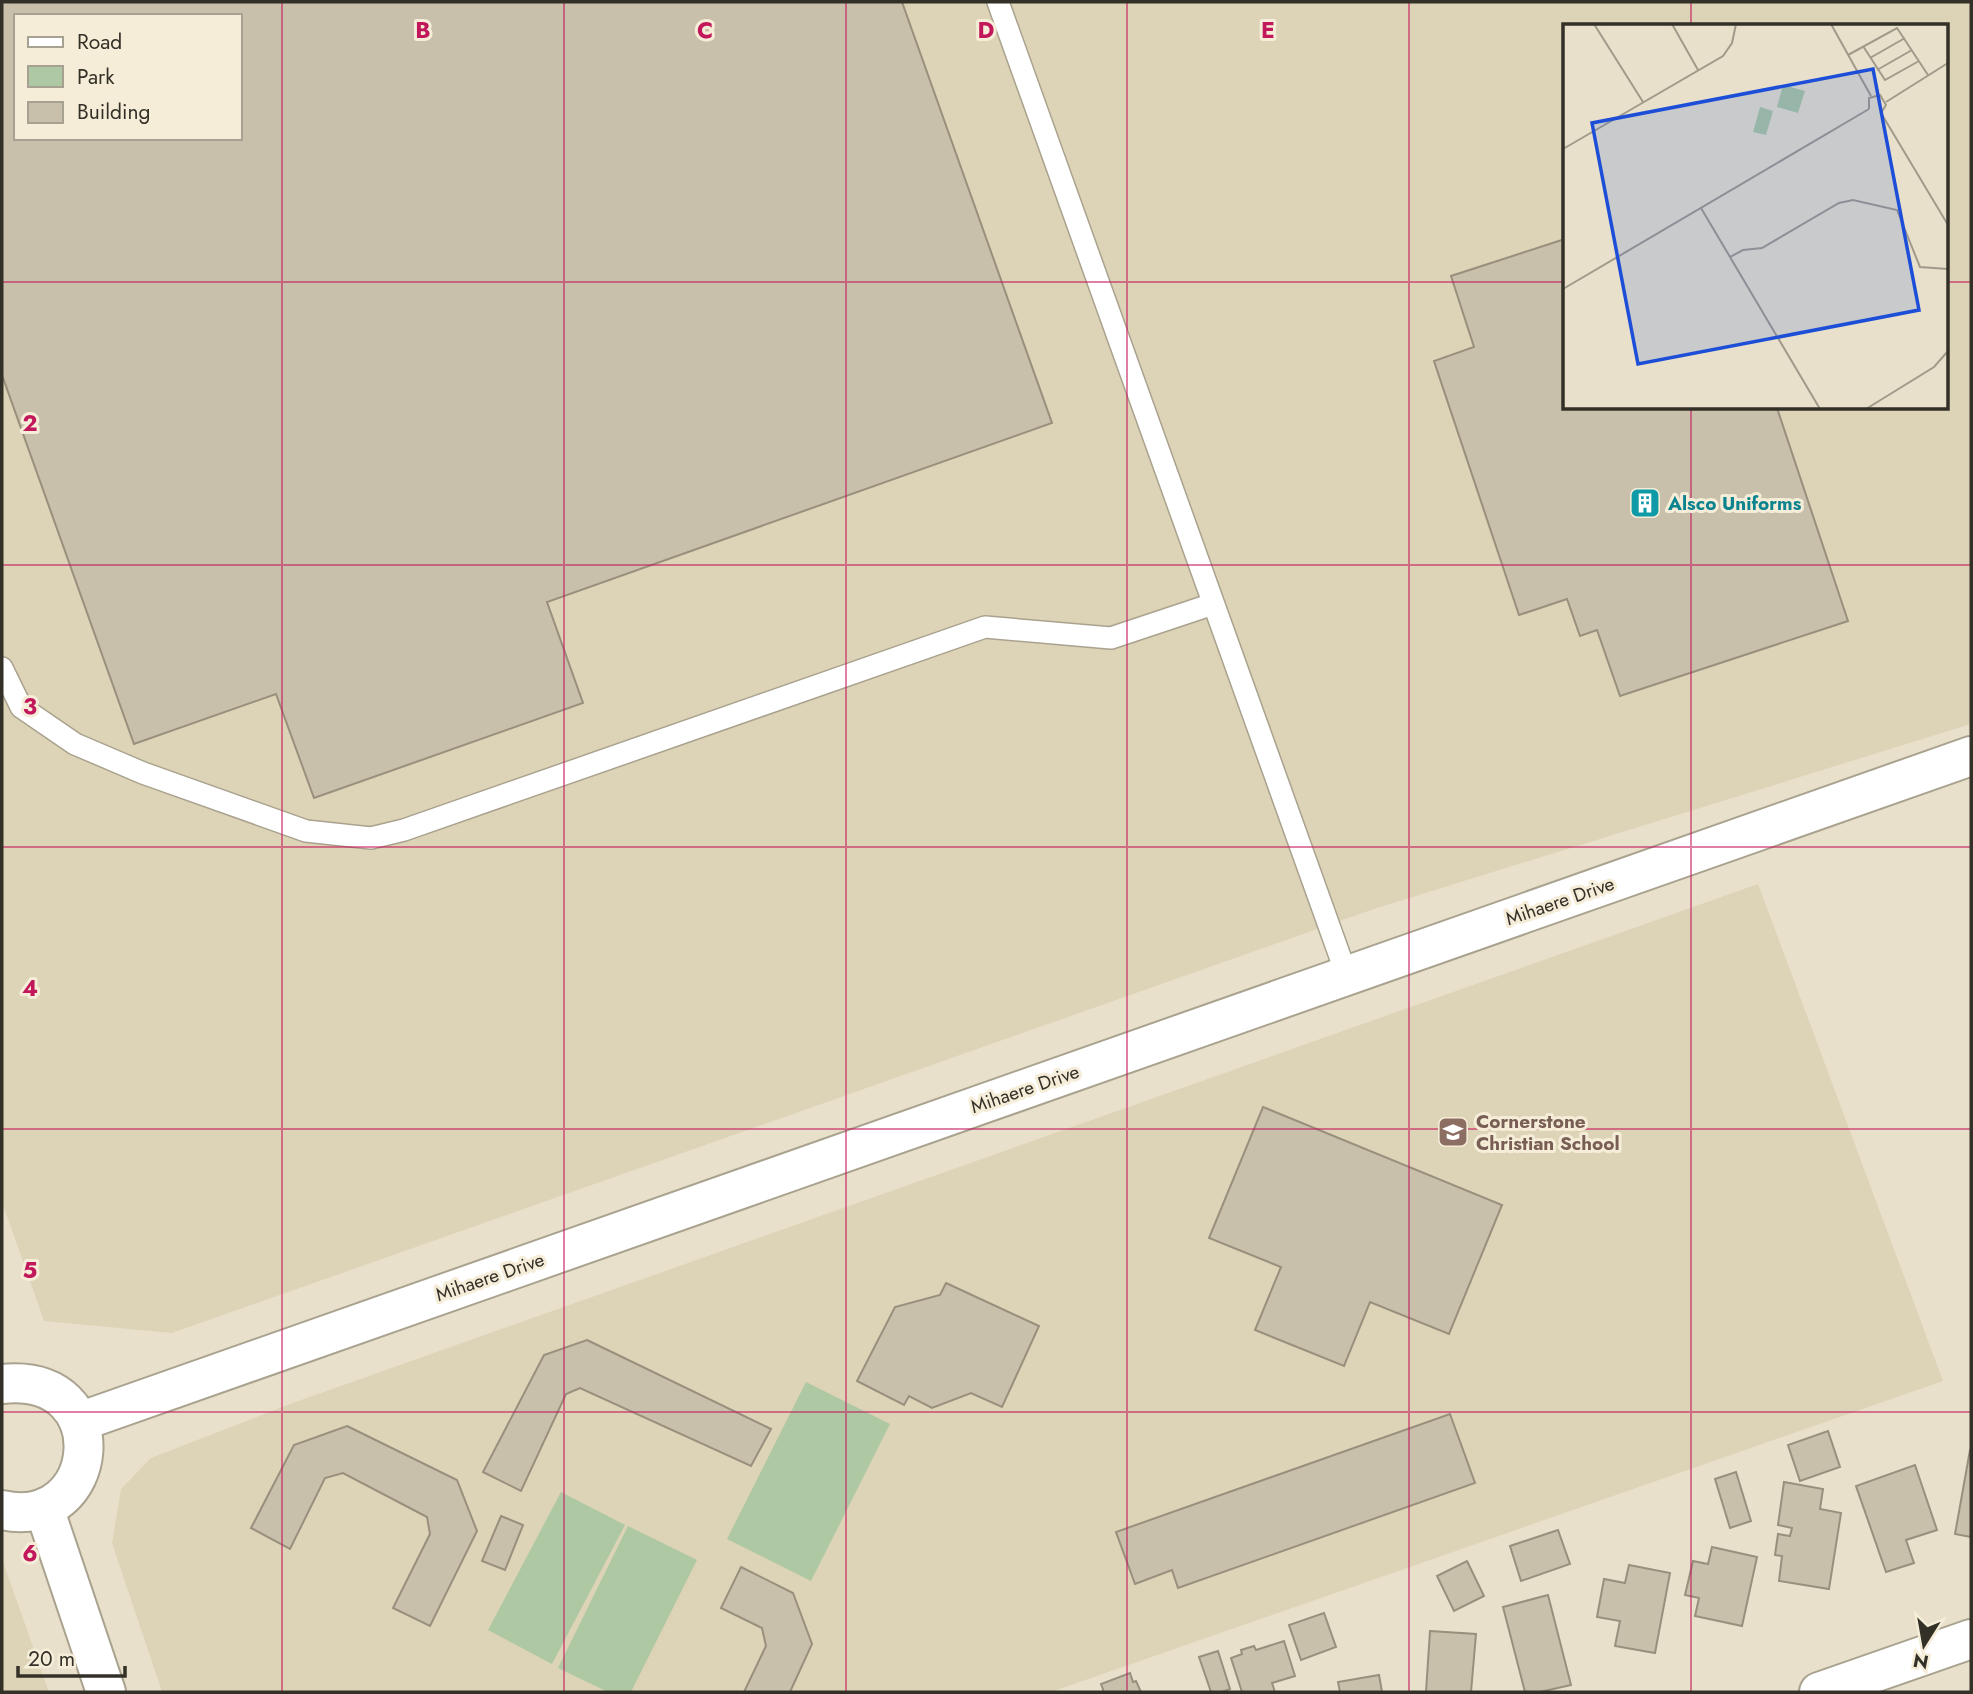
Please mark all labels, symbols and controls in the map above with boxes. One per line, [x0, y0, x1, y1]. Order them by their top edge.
text: B [415, 13, 431, 47]
text: C [697, 13, 713, 47]
text: D [978, 13, 995, 47]
text: E [1261, 13, 1275, 47]
legend [14, 14, 242, 140]
inset map [1563, 24, 1948, 410]
text: Road [77, 27, 122, 57]
text: Park [77, 62, 115, 92]
text: Building [77, 97, 150, 127]
text: 2 [22, 406, 38, 440]
building icon: Alsco Uniforms [1628, 486, 1662, 520]
place label: Alsco Uniforms [1667, 490, 1802, 517]
text: 3 [23, 689, 37, 723]
street label: Mihaere Drive [1502, 870, 1618, 932]
text: 4 [22, 971, 38, 1005]
street label: Mihaere Drive [967, 1058, 1083, 1120]
place label: Cornerstone Christian School [1476, 1108, 1620, 1157]
school or university icon: Cornerstone Christian School [1436, 1115, 1470, 1149]
street label: Mihaere Drive [432, 1246, 548, 1308]
text: 5 [23, 1253, 37, 1287]
text: 6 [22, 1536, 38, 1570]
north arrow [1889, 1610, 1959, 1680]
scale bar [18, 1634, 124, 1678]
text: 20 m [28, 1644, 75, 1674]
text: N [1911, 1647, 1931, 1676]

